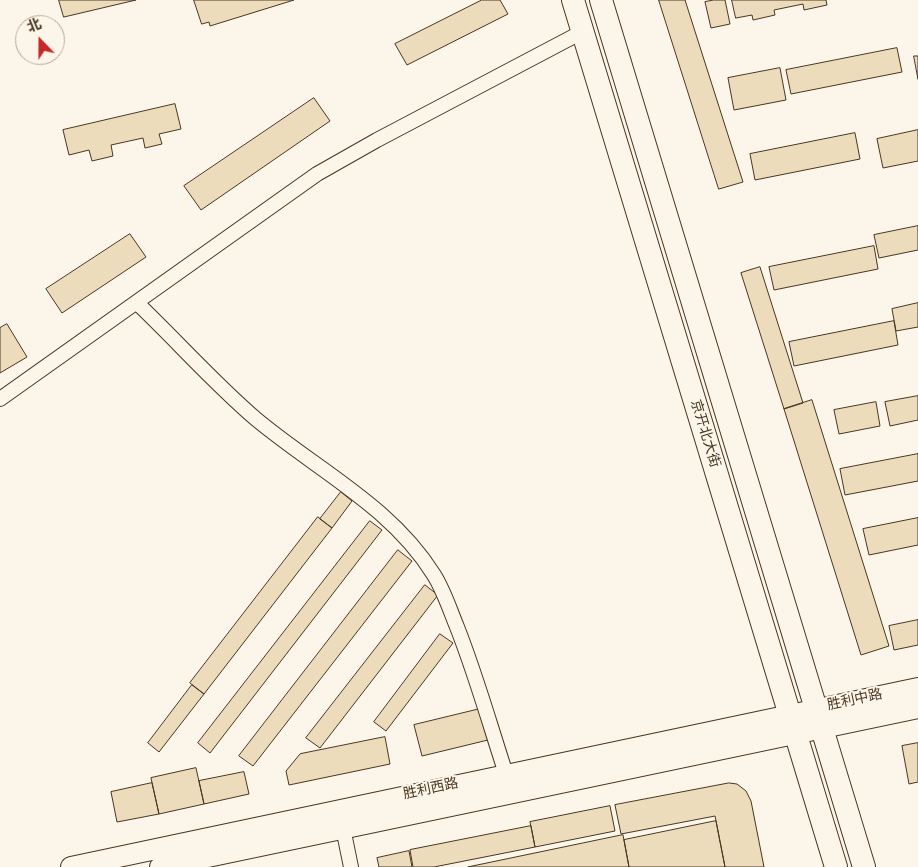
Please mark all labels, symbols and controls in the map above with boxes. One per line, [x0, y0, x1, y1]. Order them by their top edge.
north arrow [15, 15, 65, 65]
text: 北 [25, 16, 44, 37]
street label: 京开北大街 [686, 398, 722, 470]
street label: 胜利中路 [826, 687, 884, 715]
street label: 胜利西路 [402, 776, 460, 804]

